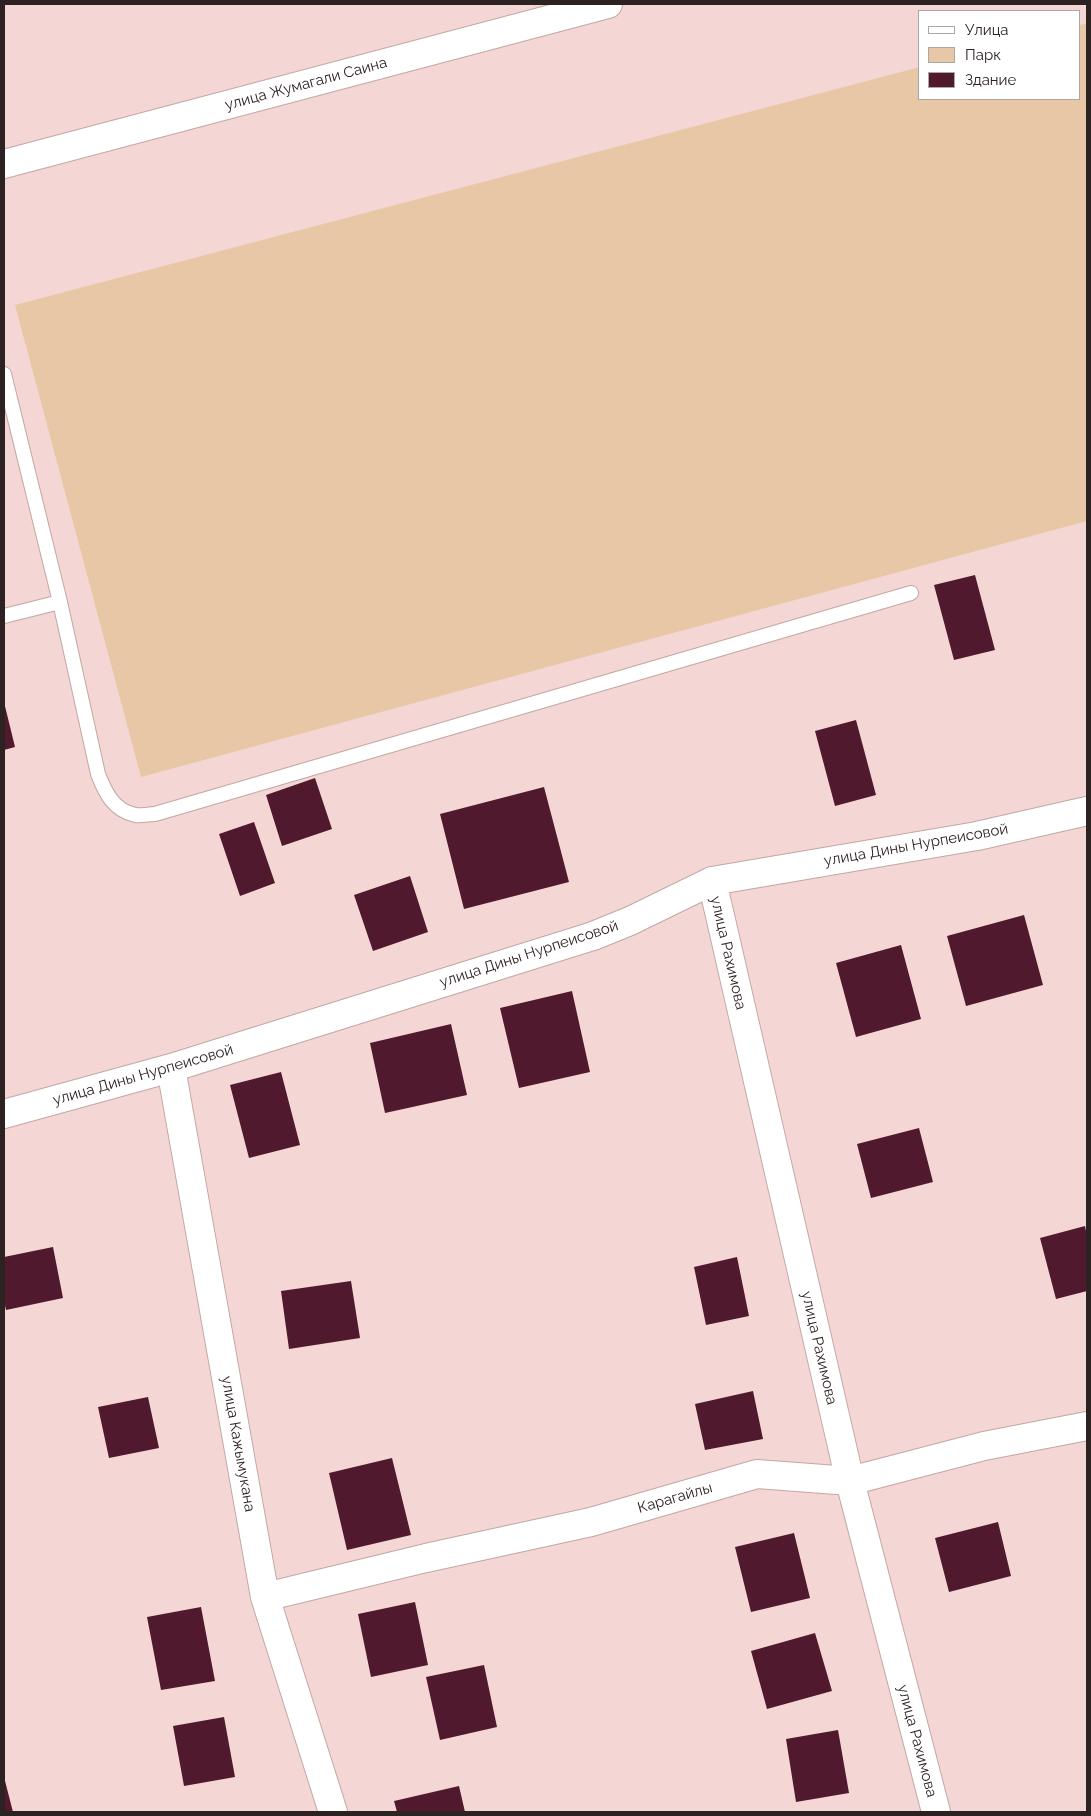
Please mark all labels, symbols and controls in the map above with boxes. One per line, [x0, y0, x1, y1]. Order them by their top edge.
legend [918, 10, 1081, 100]
text: Улица [965, 21, 1009, 39]
text: Парк [965, 46, 1001, 64]
street label: улица Жумагали Саина [223, 54, 389, 114]
text: Здание [965, 71, 1016, 89]
street label: улица Дины Нурпеисовой [822, 820, 1010, 870]
street label: улица Рахимова [706, 895, 750, 1011]
street label: улица Дины Нурпеисовой [437, 917, 621, 991]
street label: улица Дины Нурпеисовой [51, 1041, 235, 1109]
street label: улица Рахимова [797, 1290, 841, 1406]
street label: улица Кажымукана [217, 1375, 259, 1513]
street label: Карагайлы [636, 1479, 714, 1517]
street label: улица Рахимова [893, 1683, 941, 1799]

